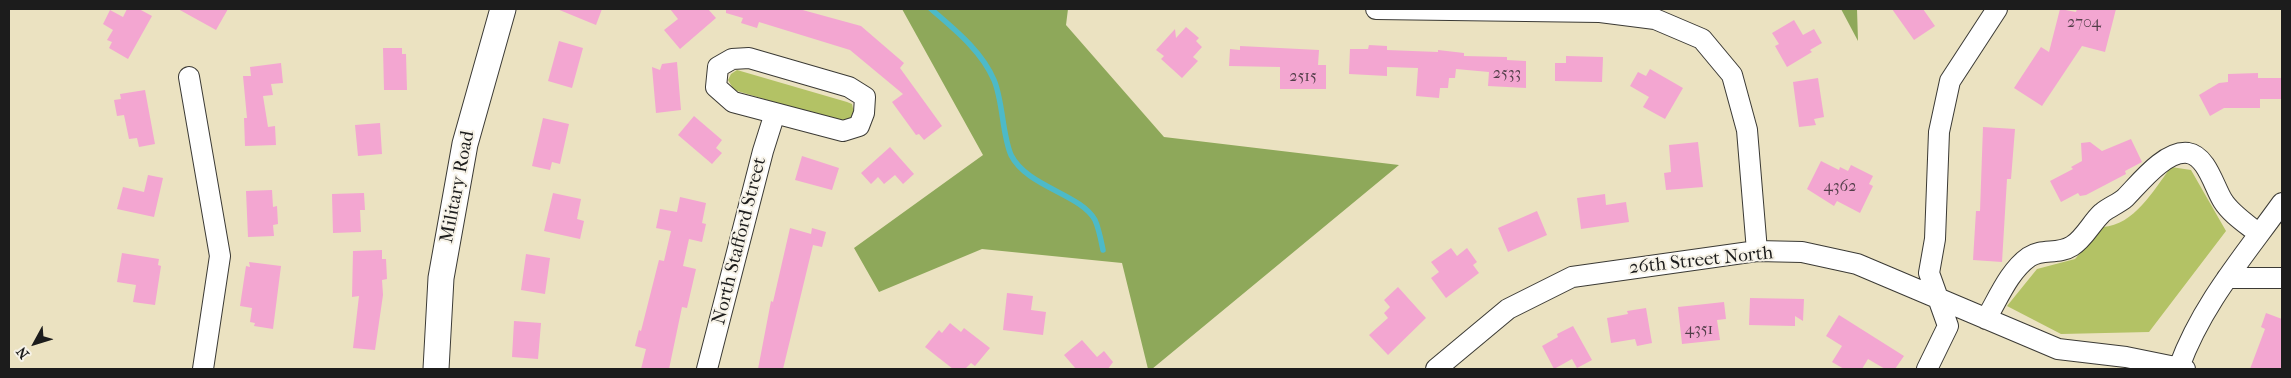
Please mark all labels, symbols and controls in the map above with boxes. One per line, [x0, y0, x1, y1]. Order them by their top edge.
house number: 2704 [2067, 13, 2101, 33]
house number: 2533 [1493, 64, 1521, 84]
house number: 2515 [1289, 67, 1317, 87]
street label: Military Road [436, 129, 480, 245]
street label: North Stafford Street [708, 155, 772, 327]
house number: 4362 [1824, 177, 1856, 197]
street label: 26th Street North [1628, 242, 1774, 280]
north arrow [10, 318, 60, 368]
house number: 4351 [1685, 320, 1713, 340]
text: N [13, 343, 33, 362]

